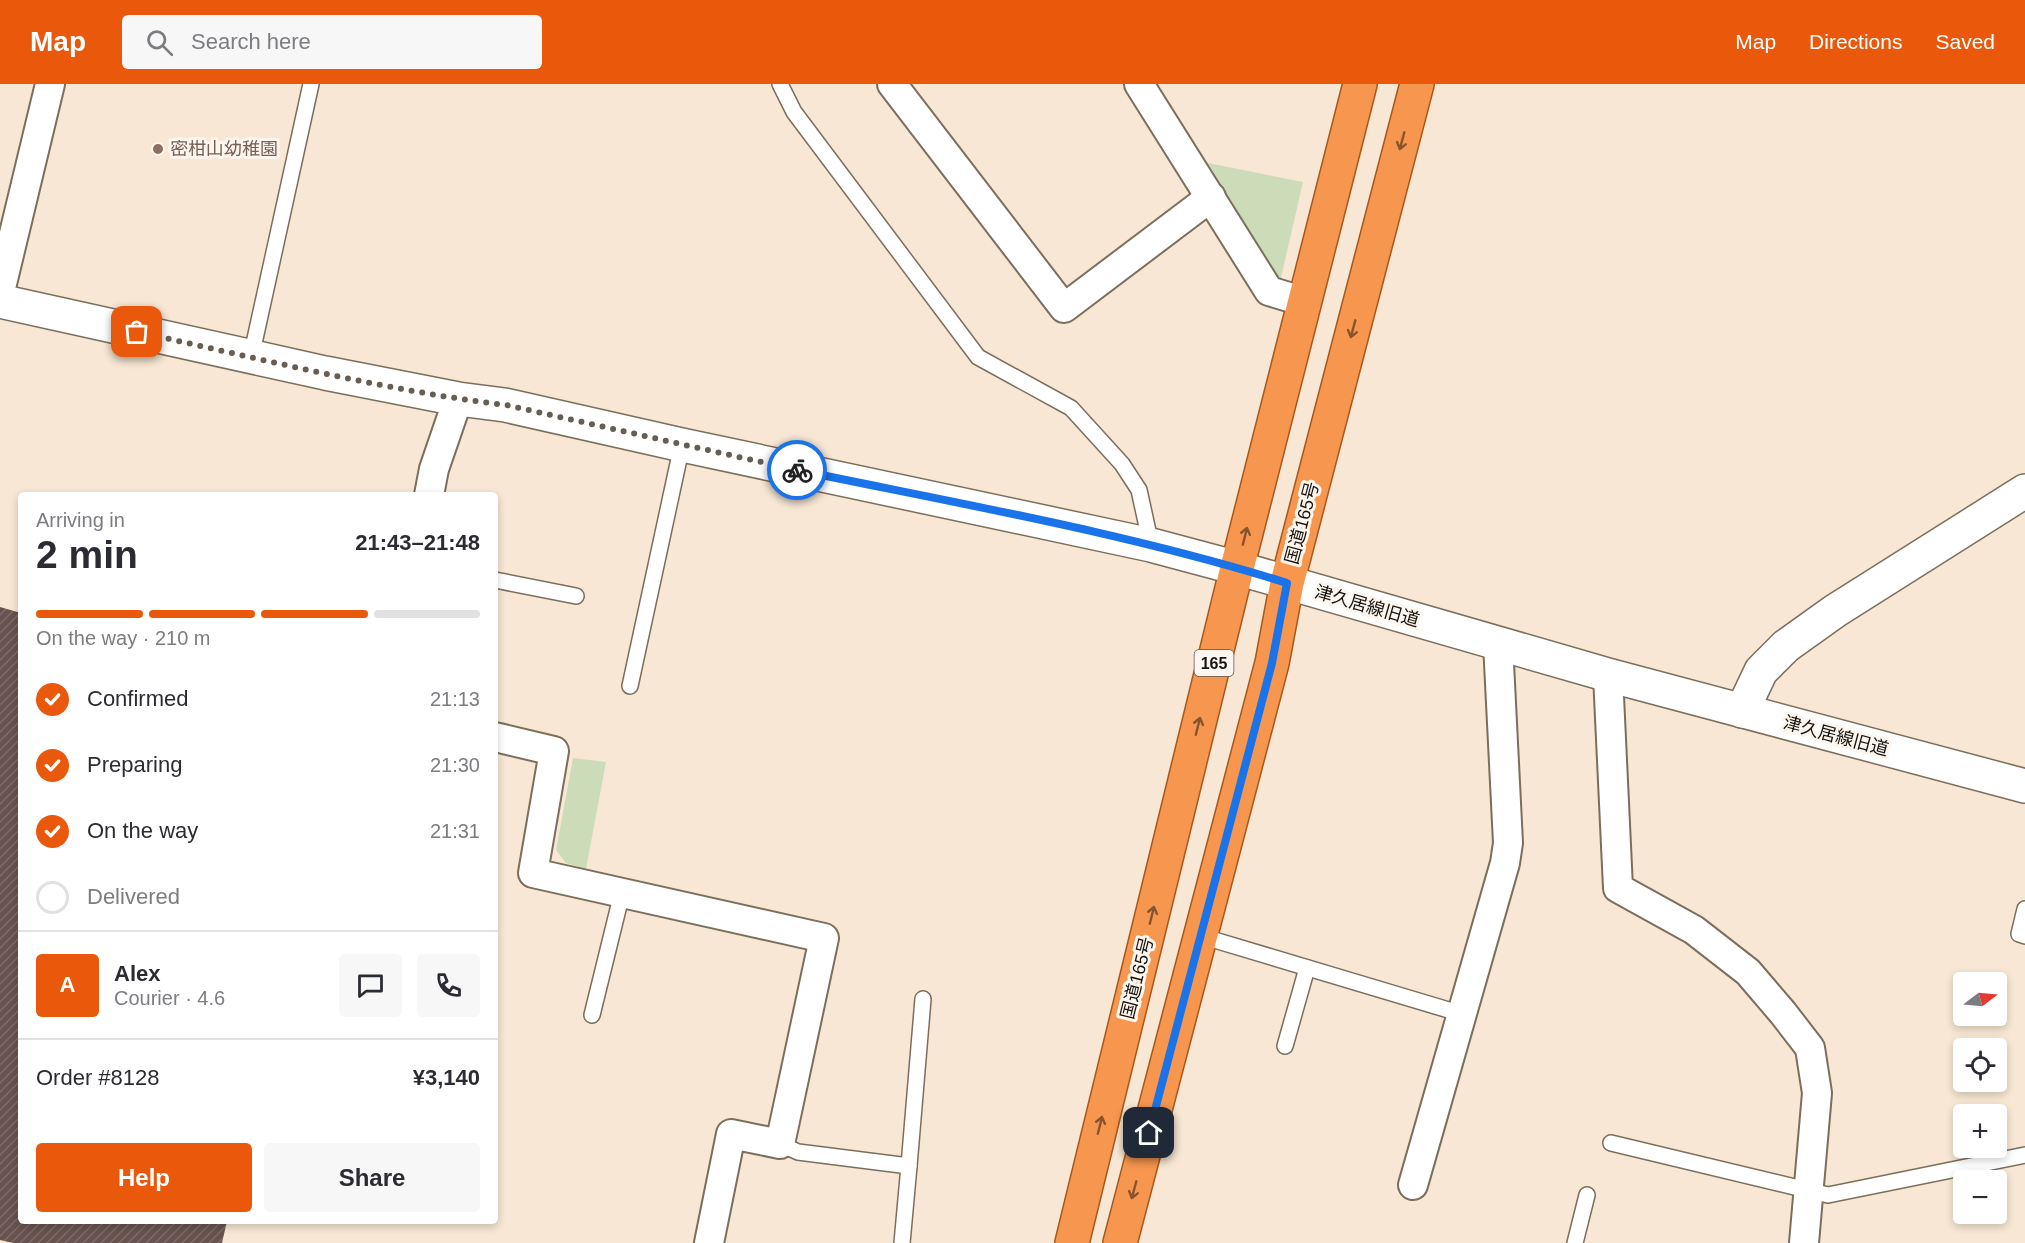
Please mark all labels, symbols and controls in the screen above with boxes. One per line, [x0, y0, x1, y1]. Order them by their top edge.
search box [122, 15, 542, 69]
text: Map [30, 26, 86, 57]
icon: search [143, 26, 176, 59]
text: Search here [191, 29, 311, 54]
text: Map [1735, 30, 1776, 53]
text: Directions [1809, 30, 1902, 53]
text: Saved [1935, 30, 1995, 53]
one-way arrow [1396, 131, 1408, 150]
place label: 密柑山幼稚園 [170, 139, 278, 159]
marker: 密柑山幼稚園 [151, 142, 165, 156]
pin [111, 306, 162, 357]
icon: bag [120, 315, 153, 348]
one-way arrow [1346, 319, 1358, 338]
courier [767, 440, 827, 500]
icon: bike [781, 454, 814, 487]
street label: 国道165号 [1281, 480, 1323, 566]
text: Arriving in [36, 509, 125, 531]
one-way arrow [1240, 527, 1251, 546]
text: 21:43–21:48 [355, 530, 480, 555]
text: 2 min [36, 533, 138, 576]
street label: 津久居線旧道 [1312, 582, 1422, 630]
text: On the way · 210 m [36, 627, 211, 649]
road number: 165 [1194, 650, 1234, 676]
icon: check [36, 683, 69, 716]
text: Confirmed [87, 686, 188, 711]
text: 21:13 [430, 688, 480, 710]
street label: 津久居線旧道 [1781, 712, 1891, 760]
one-way arrow [1193, 717, 1205, 736]
icon: check [36, 749, 69, 782]
text: Preparing [87, 752, 182, 777]
text: 21:30 [430, 754, 480, 776]
icon: check [36, 815, 69, 848]
text: On the way [87, 818, 198, 843]
text: 21:31 [430, 820, 480, 842]
text: Delivered [87, 884, 180, 909]
one-way arrow [1146, 906, 1158, 925]
street label: 国道165号 [1117, 935, 1157, 1021]
button: chat [339, 954, 402, 1017]
button: phone [417, 954, 480, 1017]
text: Alex [114, 961, 160, 986]
text: A [60, 972, 75, 997]
north arrow [1953, 972, 2007, 1026]
map controls [1953, 972, 2007, 1224]
text: Courier · 4.6 [114, 987, 225, 1009]
button: locate [1953, 1038, 2007, 1092]
text: Order #8128 [36, 1065, 160, 1090]
text: ¥3,140 [413, 1065, 480, 1090]
button: + [1953, 1104, 2007, 1158]
pin [1123, 1107, 1174, 1158]
one-way arrow [1095, 1116, 1107, 1135]
icon: home [1132, 1116, 1165, 1149]
button: Help [36, 1143, 252, 1212]
button: Share [264, 1143, 480, 1212]
button: − [1953, 1170, 2007, 1224]
one-way arrow [1128, 1180, 1140, 1199]

